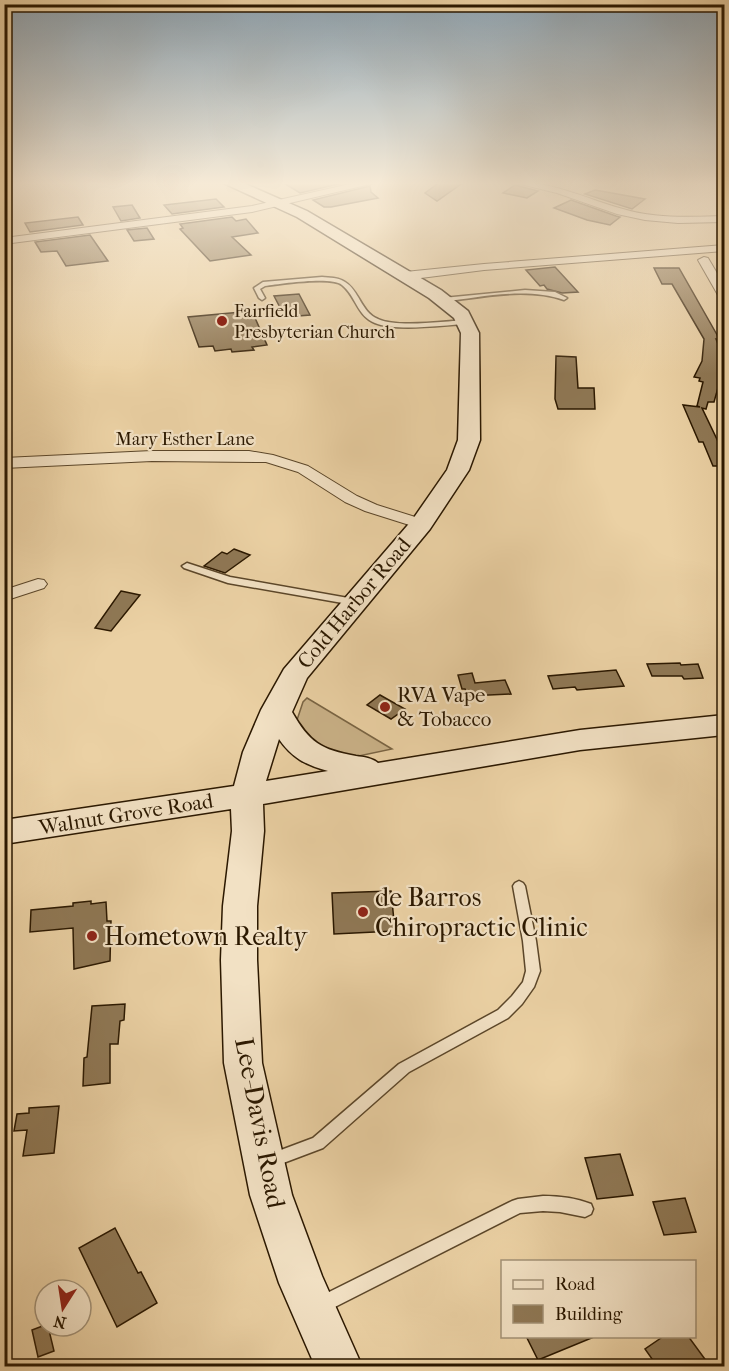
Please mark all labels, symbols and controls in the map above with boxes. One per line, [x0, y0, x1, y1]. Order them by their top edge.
place label: Fairfield Presbyterian Church [234, 301, 395, 343]
marker: Fairfield Presbyterian Church [215, 314, 229, 328]
street label: Mary Esther Lane [116, 429, 255, 450]
street label: Cold Harbor Road [292, 532, 416, 673]
place label: RVA Vape & Tobacco [397, 683, 491, 731]
marker: RVA Vape & Tobacco [378, 700, 392, 714]
street label: Walnut Grove Road [36, 788, 215, 840]
place label: de Barros Chiropractic Clinic [375, 882, 588, 943]
marker: de Barros Chiropractic Clinic [356, 905, 370, 919]
place label: Hometown Realty [104, 921, 308, 952]
marker: Hometown Realty [85, 929, 99, 943]
street label: Lee-Davis Road [228, 1035, 292, 1212]
legend [501, 1260, 696, 1338]
text: Road [555, 1274, 595, 1295]
north arrow [33, 1278, 93, 1338]
text: Building [555, 1304, 623, 1325]
text: N [51, 1311, 68, 1333]

